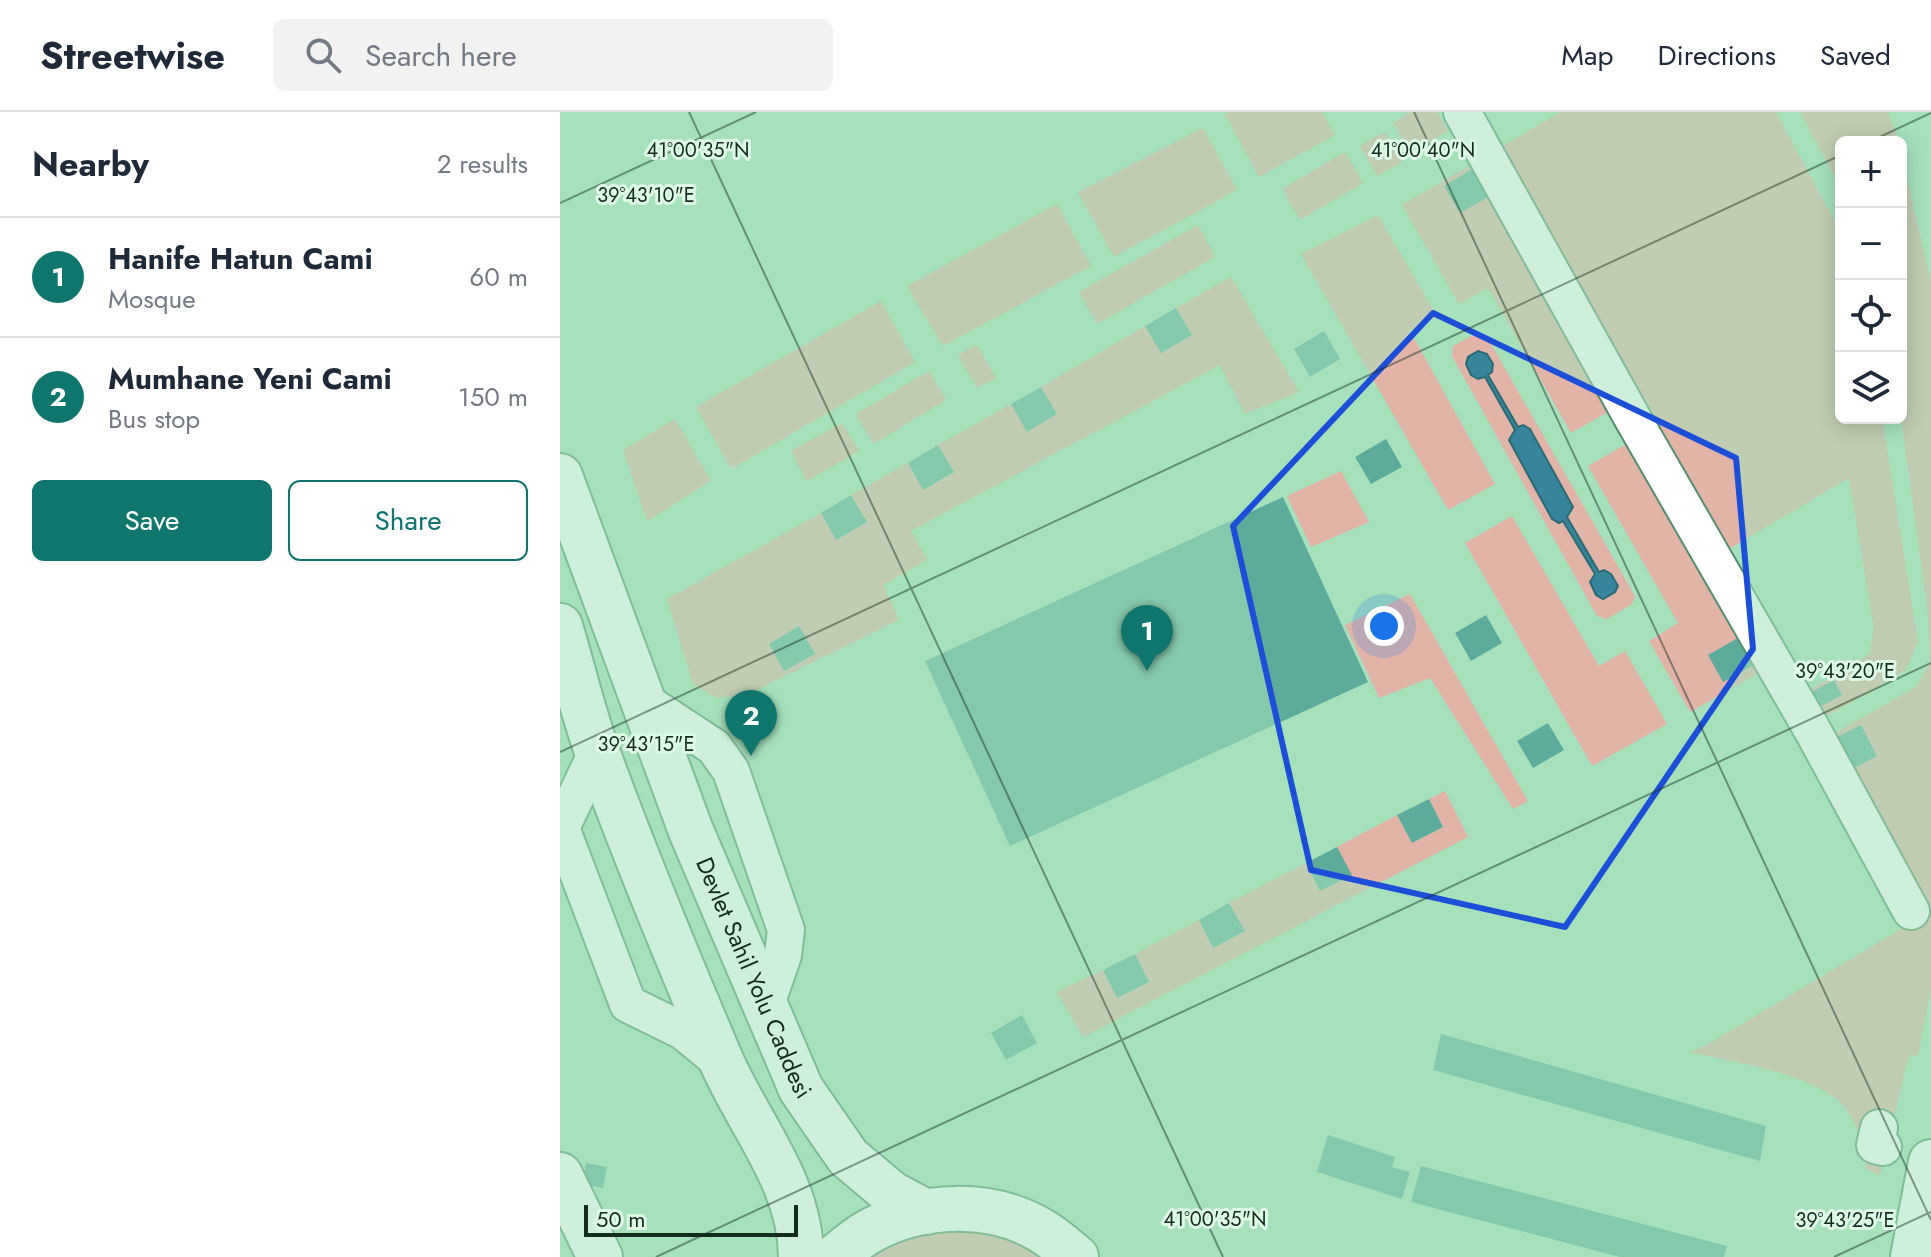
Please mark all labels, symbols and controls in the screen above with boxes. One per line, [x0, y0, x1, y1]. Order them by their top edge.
search box [273, 19, 833, 91]
text: Streetwise [40, 28, 225, 83]
icon: search [301, 33, 345, 77]
text: Search here [365, 34, 517, 77]
text: Map [1561, 35, 1613, 76]
text: Directions [1657, 35, 1776, 76]
text: Saved [1820, 35, 1891, 76]
text: 41°00'35"N [647, 136, 749, 165]
text: 41°00'40"N [1371, 136, 1475, 165]
map controls [1835, 136, 1907, 424]
button: + [1835, 136, 1907, 208]
text: Nearby [32, 140, 149, 189]
text: 2 results [437, 145, 528, 183]
text: 39°43'10"E [597, 181, 695, 210]
button: − [1835, 208, 1907, 280]
text: Hanife Hatun Cami [108, 237, 373, 280]
text: 1 [51, 258, 65, 296]
text: 60 m [469, 258, 528, 296]
text: Mosque [108, 280, 196, 318]
button: locate [1835, 280, 1907, 352]
button: layers [1835, 352, 1907, 424]
text: Mumhane Yeni Cami [108, 357, 392, 400]
text: 2 [49, 378, 67, 416]
text: 150 m [458, 378, 528, 416]
text: Bus stop [108, 400, 200, 438]
button: Save [32, 480, 272, 561]
button: Share [288, 480, 528, 561]
pin: 1 [1121, 605, 1173, 671]
your location [1364, 606, 1404, 646]
text: 39°43'20"E [1795, 657, 1895, 686]
pin: 2 [725, 690, 777, 756]
text: 39°43'15"E [598, 730, 694, 759]
street label: Devlet Sahil Yolu Caddesi [687, 852, 821, 1106]
scale bar [584, 1201, 798, 1237]
text: 50 m [596, 1203, 645, 1235]
text: 41°00'35"N [1164, 1205, 1266, 1234]
text: 39°43'25"E [1795, 1206, 1895, 1235]

